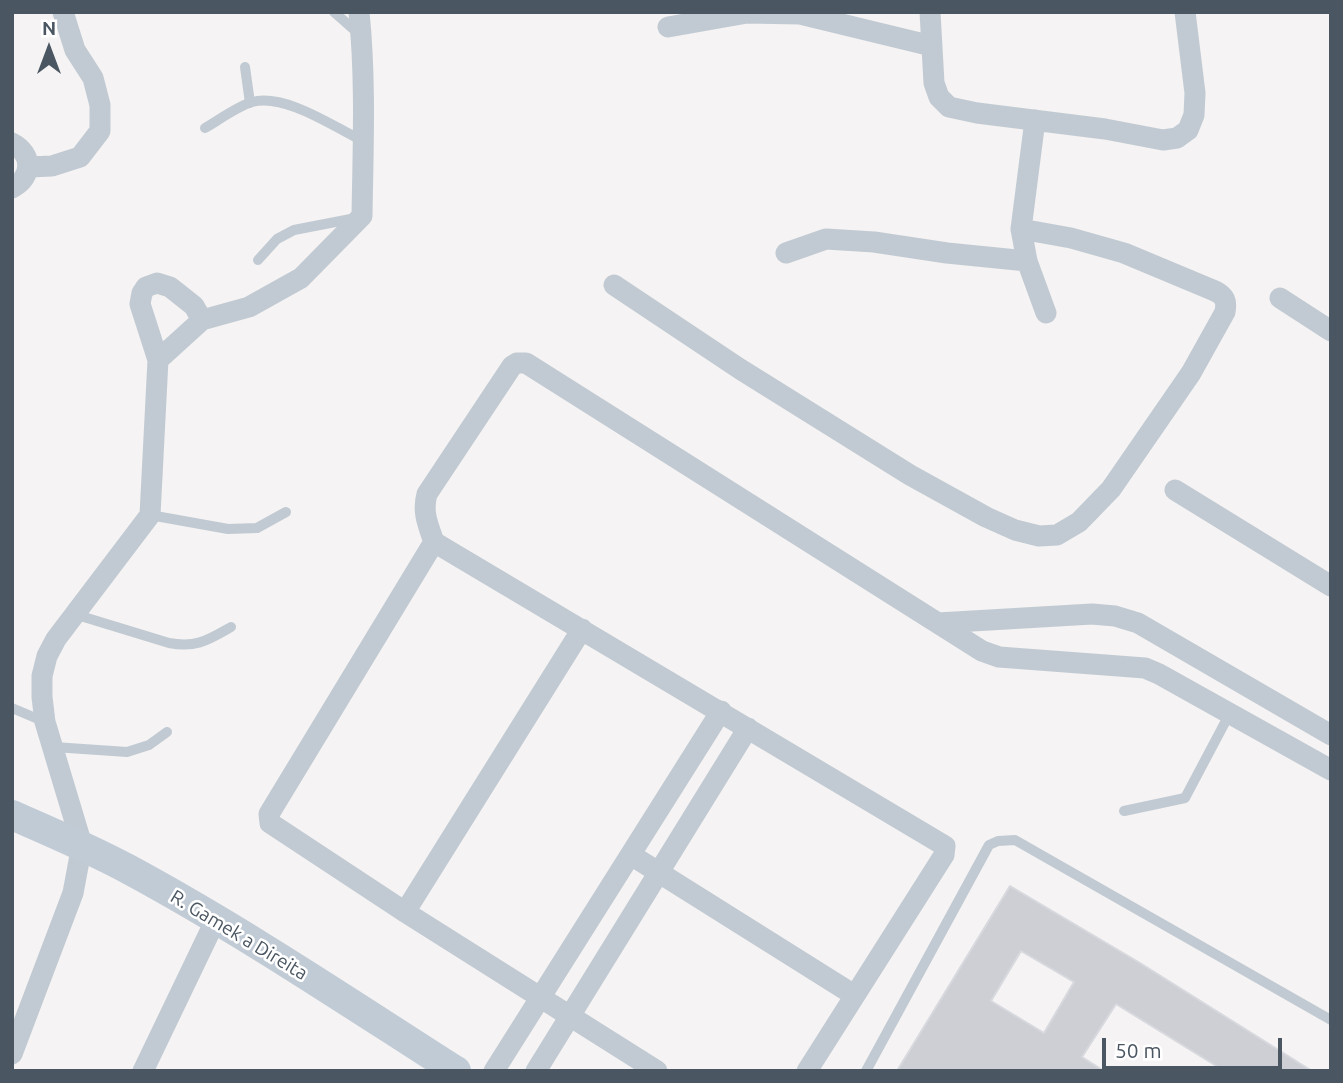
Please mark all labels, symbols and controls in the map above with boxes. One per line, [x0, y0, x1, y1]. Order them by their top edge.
north arrow [14, 14, 84, 84]
text: N [42, 17, 56, 39]
street label: R. Gamek a Direita [166, 885, 312, 985]
scale bar [1105, 1024, 1285, 1068]
text: 50 m [1115, 1038, 1162, 1062]

